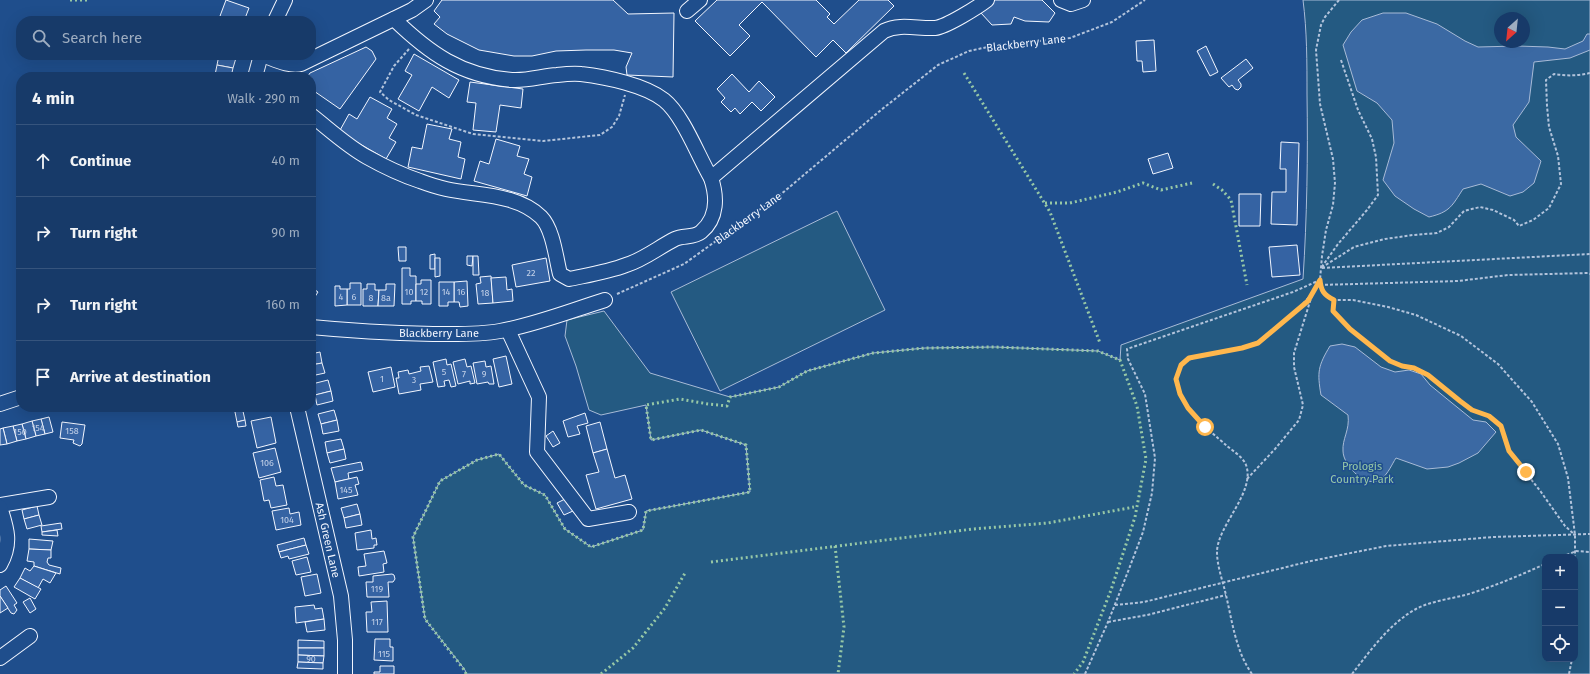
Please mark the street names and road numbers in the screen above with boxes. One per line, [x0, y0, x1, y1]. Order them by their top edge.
street label: Blackberry Lane [986, 32, 1066, 55]
street label: Blackberry Lane [712, 190, 784, 247]
street label: Blackberry Lane [399, 327, 479, 340]
street label: Ash Green Lane [313, 501, 342, 579]

